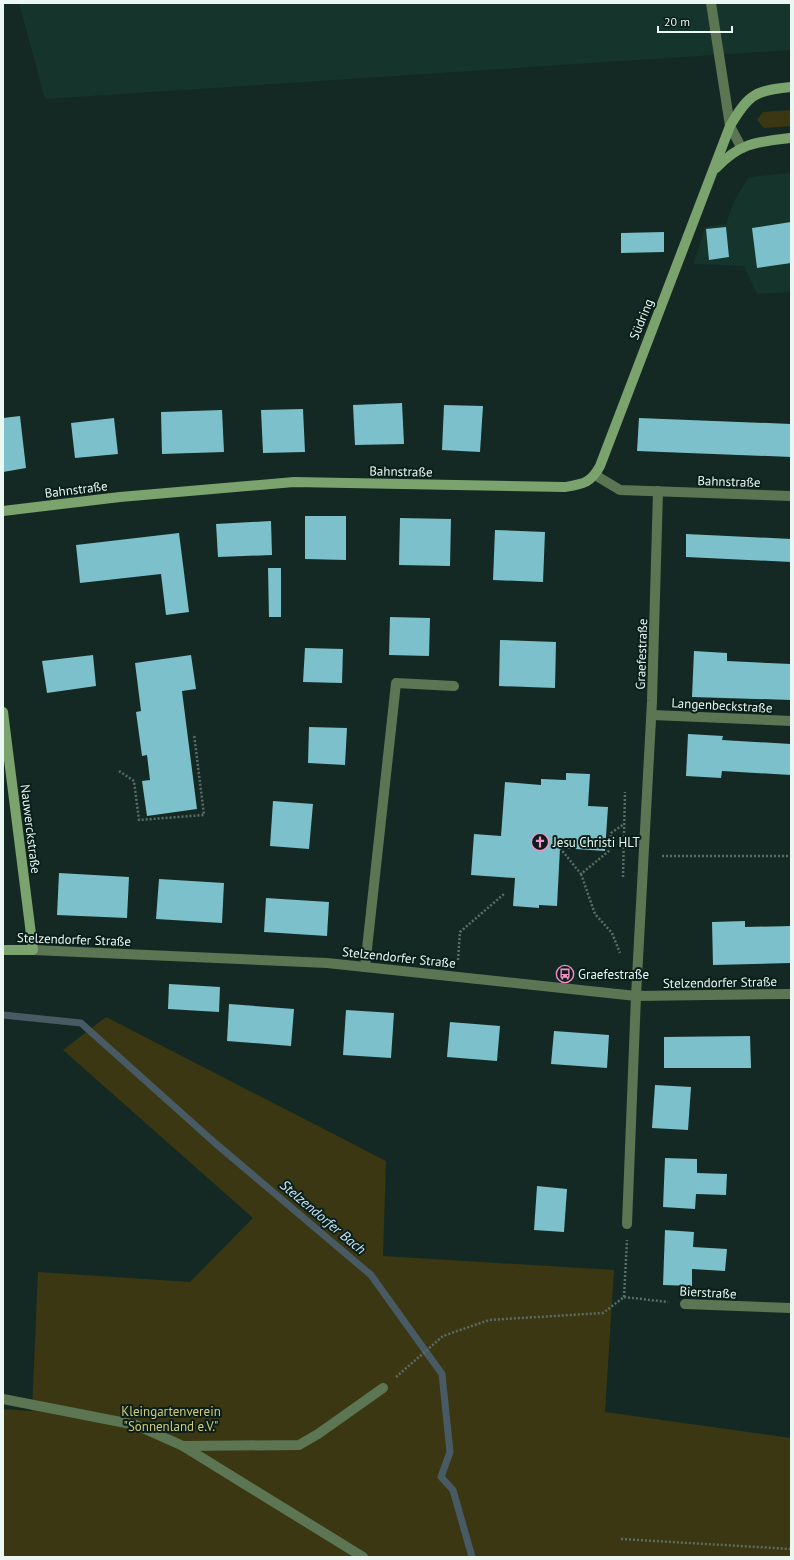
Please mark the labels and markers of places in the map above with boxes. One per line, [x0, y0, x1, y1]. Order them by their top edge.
church icon: Jesu Christi HLT [530, 832, 550, 852]
place label: Jesu Christi HLT [552, 834, 640, 851]
bus stop icon: Graefestraße [555, 964, 575, 984]
place label: Graefestraße [578, 966, 649, 983]

